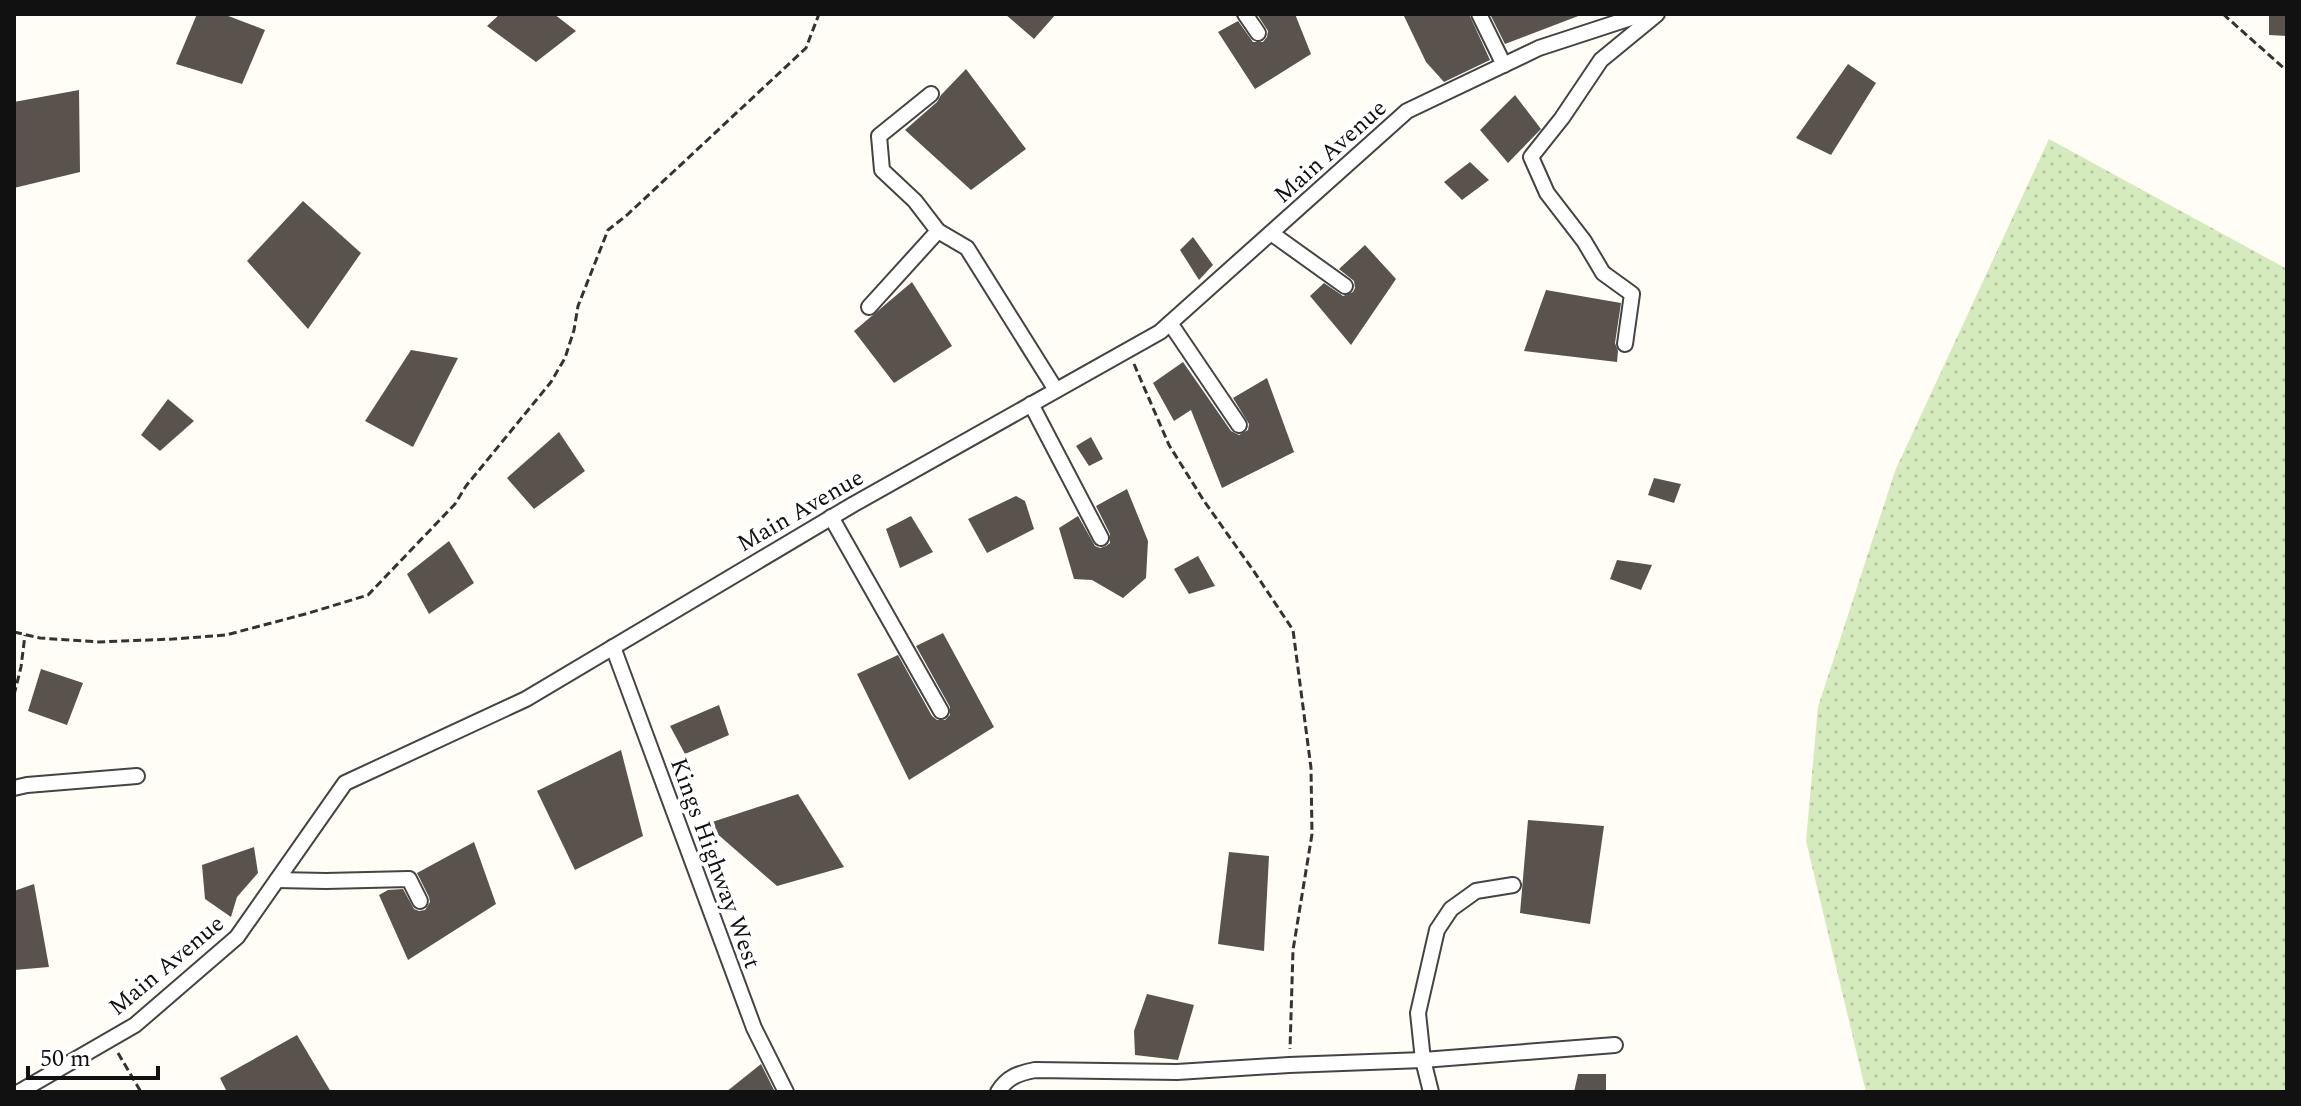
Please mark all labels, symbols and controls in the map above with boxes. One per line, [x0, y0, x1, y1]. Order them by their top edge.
street label: Main Avenue [1266, 91, 1395, 212]
street label: Main Avenue [730, 460, 871, 562]
street label: Kings Highway West [660, 753, 770, 974]
street label: Main Avenue [101, 907, 232, 1025]
scale bar [28, 1030, 158, 1080]
text: 50 m [40, 1041, 91, 1077]

